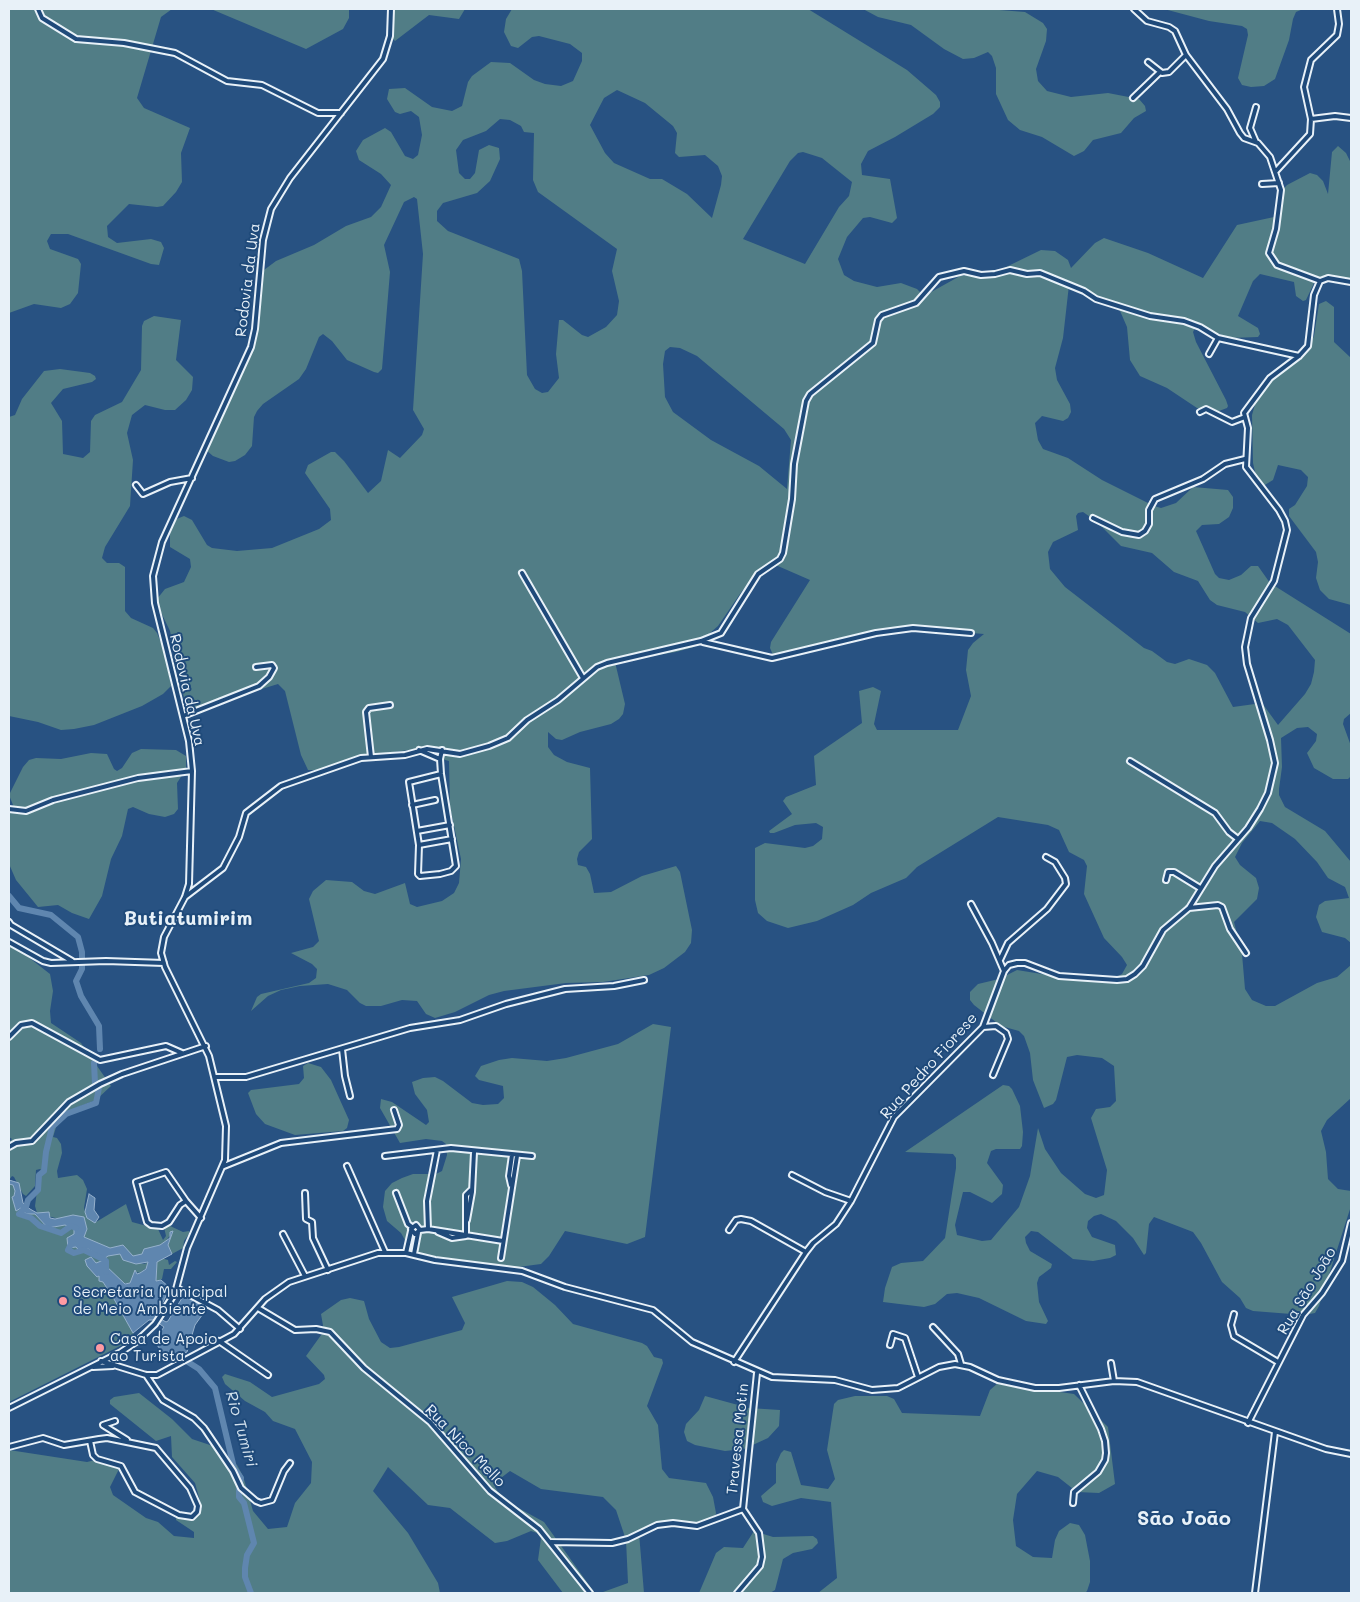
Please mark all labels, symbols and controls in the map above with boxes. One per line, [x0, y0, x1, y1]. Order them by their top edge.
street label: Rodovia da Uva [232, 222, 264, 338]
street label: Rodovia da Uva [165, 632, 209, 748]
district label: Butiatumirim [124, 907, 252, 931]
street label: Rua Pedro Fiorese [877, 1009, 981, 1123]
street label: Rua São João [1274, 1244, 1340, 1338]
place label: Secretaria Municipal de Meio Ambiente [73, 1283, 227, 1318]
marker: Secretaria Municipal de Meio Ambiente [57, 1295, 69, 1307]
place label: Casa de Apoio ao Turista [110, 1330, 217, 1365]
marker: Casa de Apoio ao Turista [94, 1342, 106, 1354]
street label: Travessa Motin [723, 1383, 753, 1495]
water label: Rio Tumiri [221, 1389, 261, 1469]
street label: Rua Nico Mello [421, 1401, 509, 1491]
district label: São João [1137, 1507, 1231, 1531]

